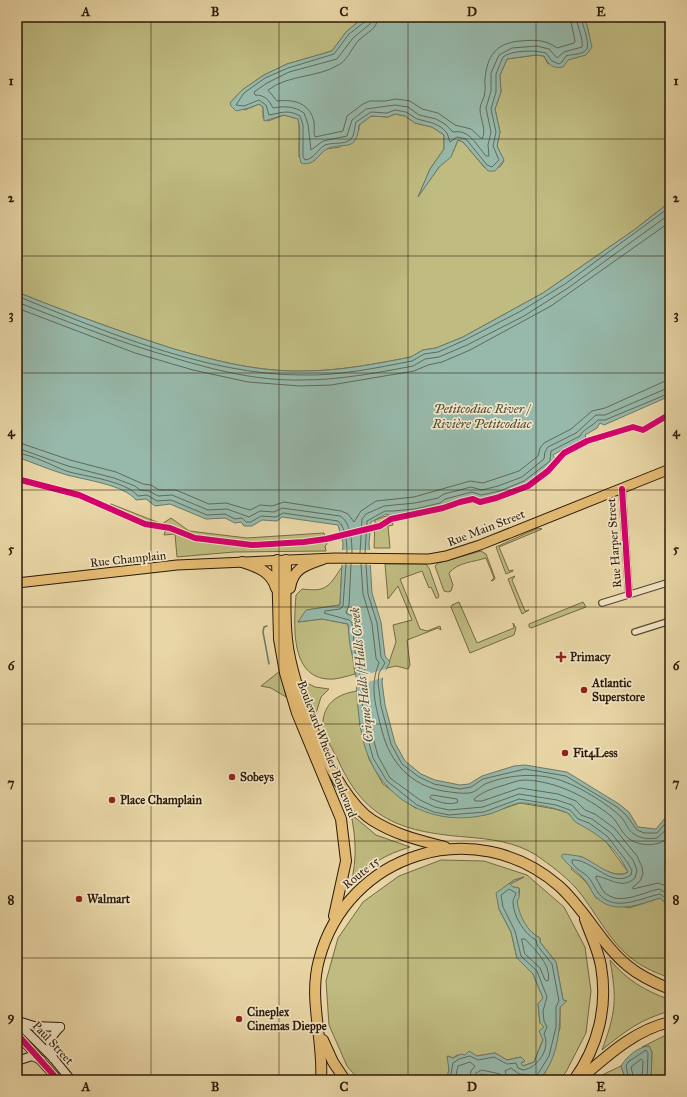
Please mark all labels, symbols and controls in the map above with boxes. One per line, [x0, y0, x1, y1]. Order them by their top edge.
text: A [81, 4, 91, 20]
text: B [211, 4, 220, 20]
text: C [340, 4, 349, 20]
text: D [467, 4, 477, 20]
text: E [596, 4, 606, 20]
text: 1 [8, 73, 14, 89]
text: 1 [673, 73, 679, 89]
text: 2 [8, 190, 15, 206]
text: 2 [673, 190, 680, 206]
text: 3 [8, 307, 14, 323]
text: 3 [673, 307, 679, 323]
water label: Petitcodiac River / Rivière Petitcodiac [432, 401, 532, 432]
text: 4 [7, 424, 15, 440]
text: 4 [672, 424, 680, 440]
street label: Rue Harper Street [604, 497, 624, 588]
street label: Rue Main Street [445, 507, 527, 549]
text: 5 [8, 541, 15, 557]
text: 5 [673, 541, 680, 557]
street label: Rue Champlain [89, 548, 167, 570]
water label: Crique Halls / Halls Creek [347, 606, 377, 743]
place label: Primacy [570, 650, 612, 665]
marker: Primacy [555, 651, 567, 663]
text: 6 [8, 658, 16, 674]
text: 6 [673, 658, 681, 674]
place label: Atlantic Superstore [591, 676, 645, 705]
street label: Boulevard Wheeler Boulevard [294, 678, 360, 820]
marker: Atlantic Superstore [579, 685, 589, 695]
place label: Fit4Less [573, 746, 618, 761]
marker: Fit4Less [560, 748, 570, 758]
place label: Sobeys [240, 770, 274, 785]
marker: Sobeys [227, 772, 237, 782]
text: 7 [8, 775, 15, 791]
text: 7 [673, 775, 680, 791]
place label: Place Champlain [120, 793, 202, 808]
marker: Place Champlain [107, 795, 117, 805]
street label: Route 15 [340, 854, 382, 892]
text: 8 [8, 892, 15, 908]
place label: Walmart [87, 892, 131, 906]
text: 8 [673, 892, 680, 908]
marker: Walmart [74, 894, 84, 904]
place label: Cineplex Cinemas Dieppe [247, 1005, 327, 1034]
text: 9 [8, 1009, 15, 1025]
text: 9 [673, 1009, 680, 1025]
marker: Cineplex Cinemas Dieppe [234, 1014, 244, 1024]
street label: Paul Street [30, 1019, 77, 1068]
text: A [81, 1079, 91, 1095]
text: B [211, 1079, 220, 1095]
text: C [340, 1079, 349, 1095]
text: D [467, 1079, 477, 1095]
text: E [596, 1079, 606, 1095]

